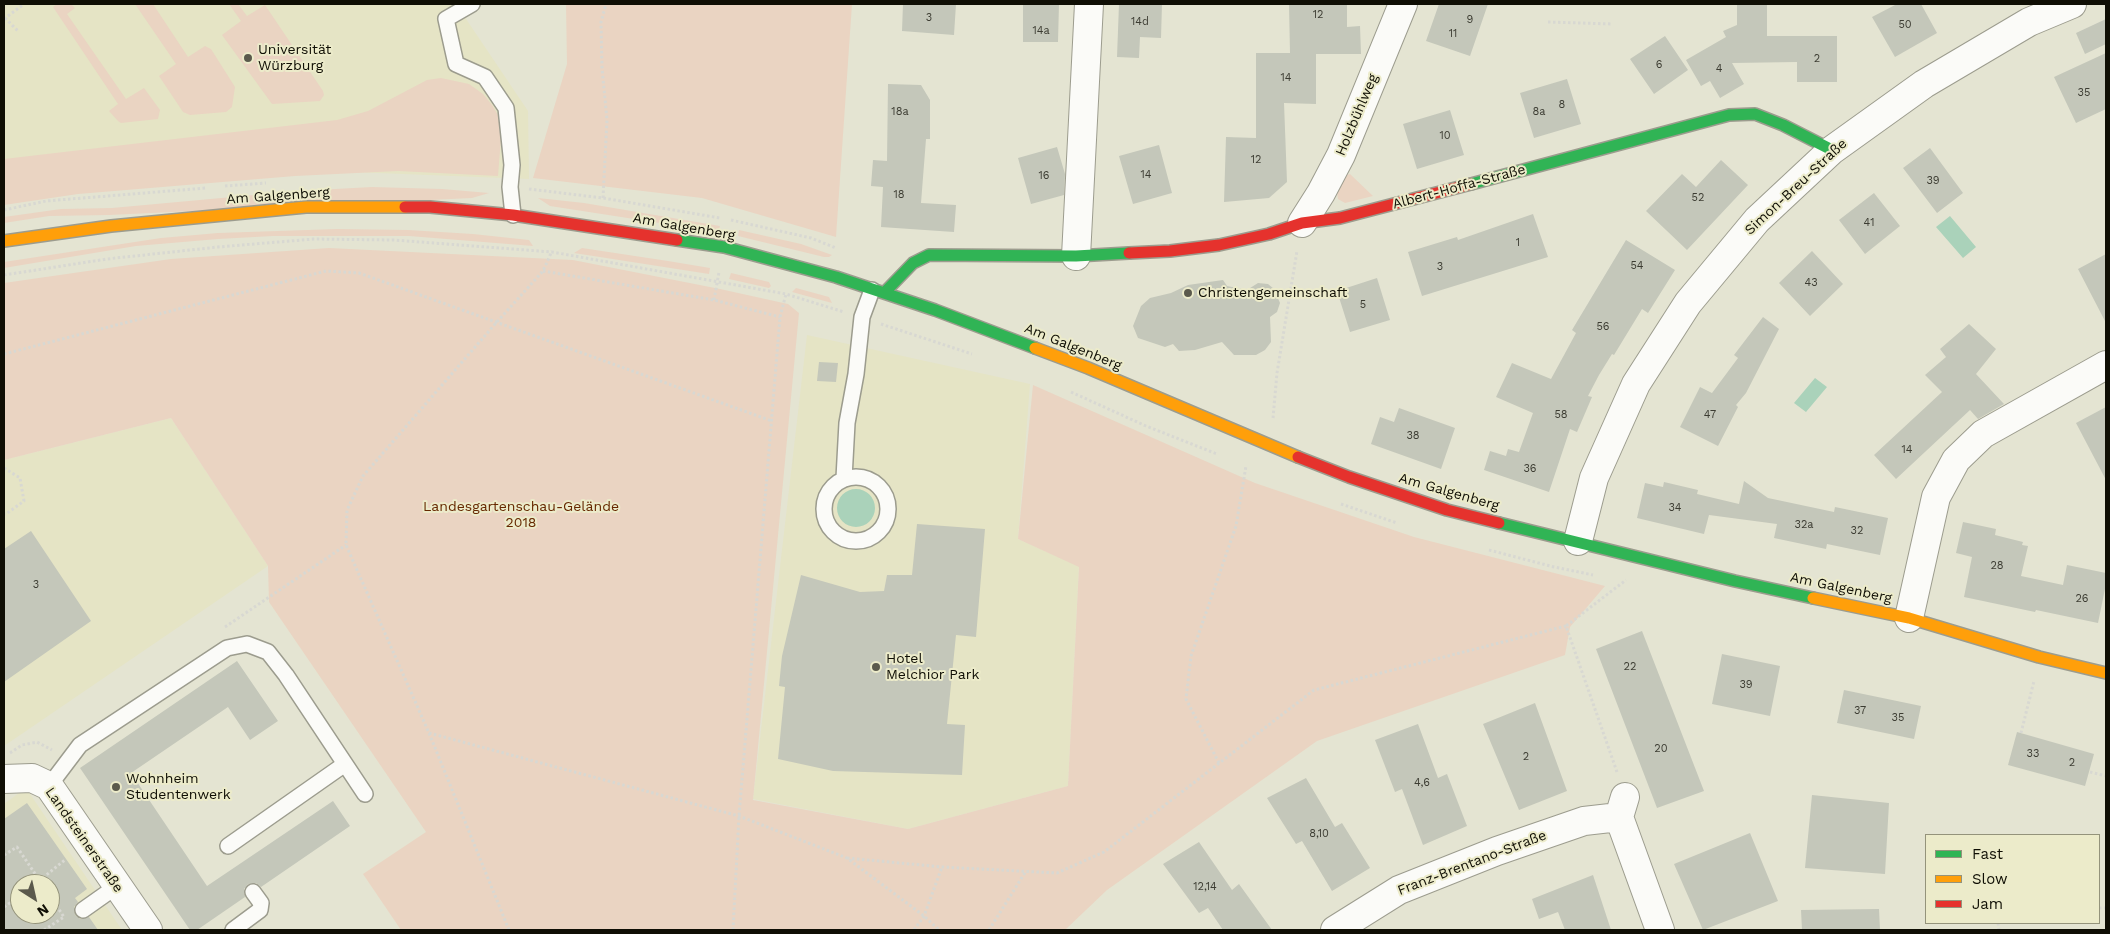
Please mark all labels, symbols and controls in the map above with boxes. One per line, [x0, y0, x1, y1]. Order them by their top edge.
house number: 12 [1313, 8, 1323, 22]
house number: 3 [926, 11, 932, 25]
house number: 9 [1467, 13, 1473, 27]
house number: 14d [1131, 15, 1149, 29]
house number: 50 [1898, 18, 1912, 32]
house number: 14a [1032, 24, 1050, 38]
house number: 11 [1449, 27, 1457, 41]
place label: Universität Würzburg [258, 42, 331, 74]
marker: Universität Würzburg [242, 52, 254, 64]
house number: 2 [1814, 52, 1820, 66]
house number: 6 [1656, 58, 1662, 72]
house number: 4 [1716, 62, 1722, 76]
house number: 14 [1280, 71, 1292, 85]
street label: Holzbühlweg [1332, 71, 1382, 159]
house number: 35 [2078, 86, 2090, 100]
house number: 8 [1559, 98, 1565, 112]
house number: 18a [891, 105, 909, 119]
house number: 8a [1532, 105, 1546, 119]
house number: 10 [1439, 129, 1451, 143]
street label: Simon-Breu-Straße [1742, 135, 1850, 239]
house number: 12 [1251, 153, 1261, 167]
street label: Albert-Hoffa-Straße [1391, 161, 1527, 213]
house number: 14 [1140, 168, 1152, 182]
house number: 16 [1039, 169, 1049, 183]
house number: 39 [1926, 174, 1940, 188]
street label: Am Galgenberg [226, 184, 330, 208]
house number: 18 [893, 188, 905, 202]
house number: 52 [1692, 191, 1704, 205]
street label: Am Galgenberg [632, 210, 736, 244]
house number: 41 [1864, 216, 1874, 230]
house number: 1 [1516, 236, 1520, 250]
house number: 54 [1630, 259, 1644, 273]
house number: 3 [1437, 260, 1443, 274]
house number: 43 [1804, 276, 1818, 290]
place label: Christengemeinschaft [1198, 285, 1347, 301]
marker: Christengemeinschaft [1182, 287, 1194, 299]
house number: 5 [1360, 298, 1366, 312]
street label: Am Galgenberg [1022, 320, 1124, 374]
house number: 56 [1596, 320, 1610, 334]
house number: 58 [1554, 408, 1568, 422]
house number: 47 [1704, 408, 1716, 422]
house number: 38 [1406, 429, 1420, 443]
house number: 14 [1901, 443, 1913, 457]
house number: 36 [1523, 462, 1537, 476]
street label: Am Galgenberg [1397, 470, 1501, 514]
park label: Landesgartenschau-Gelände 2018 [423, 499, 619, 532]
house number: 34 [1668, 501, 1682, 515]
house number: 32a [1794, 518, 1814, 532]
house number: 32 [1851, 524, 1863, 538]
house number: 28 [1990, 559, 2004, 573]
street label: Am Galgenberg [1789, 569, 1893, 607]
house number: 3 [33, 578, 39, 592]
house number: 26 [2075, 592, 2089, 606]
place label: Hotel Melchior Park [886, 651, 979, 684]
house number: 22 [1624, 660, 1636, 674]
marker: Hotel Melchior Park [870, 661, 882, 673]
house number: 39 [1739, 678, 1753, 692]
house number: 37 [1854, 704, 1866, 718]
house number: 35 [1892, 711, 1904, 725]
house number: 20 [1654, 742, 1668, 756]
house number: 33 [2027, 747, 2039, 761]
house number: 2 [1523, 750, 1529, 764]
house number: 2 [2069, 756, 2075, 770]
place label: Wohnheim Studentenwerk [126, 771, 231, 804]
house number: 4,6 [1414, 776, 1430, 790]
marker: Wohnheim Studentenwerk [110, 781, 122, 793]
street label: Landsteinerstraße [41, 784, 127, 896]
house number: 8,10 [1309, 827, 1329, 841]
street label: Franz-Brentano-Straße [1395, 827, 1549, 899]
legend [1925, 834, 2100, 924]
text: Fast [1972, 845, 2003, 863]
text: Slow [1972, 870, 2008, 888]
north arrow [10, 874, 60, 924]
house number: 12,14 [1193, 880, 1217, 894]
text: Jam [1972, 895, 2003, 913]
text: N [34, 901, 52, 920]

